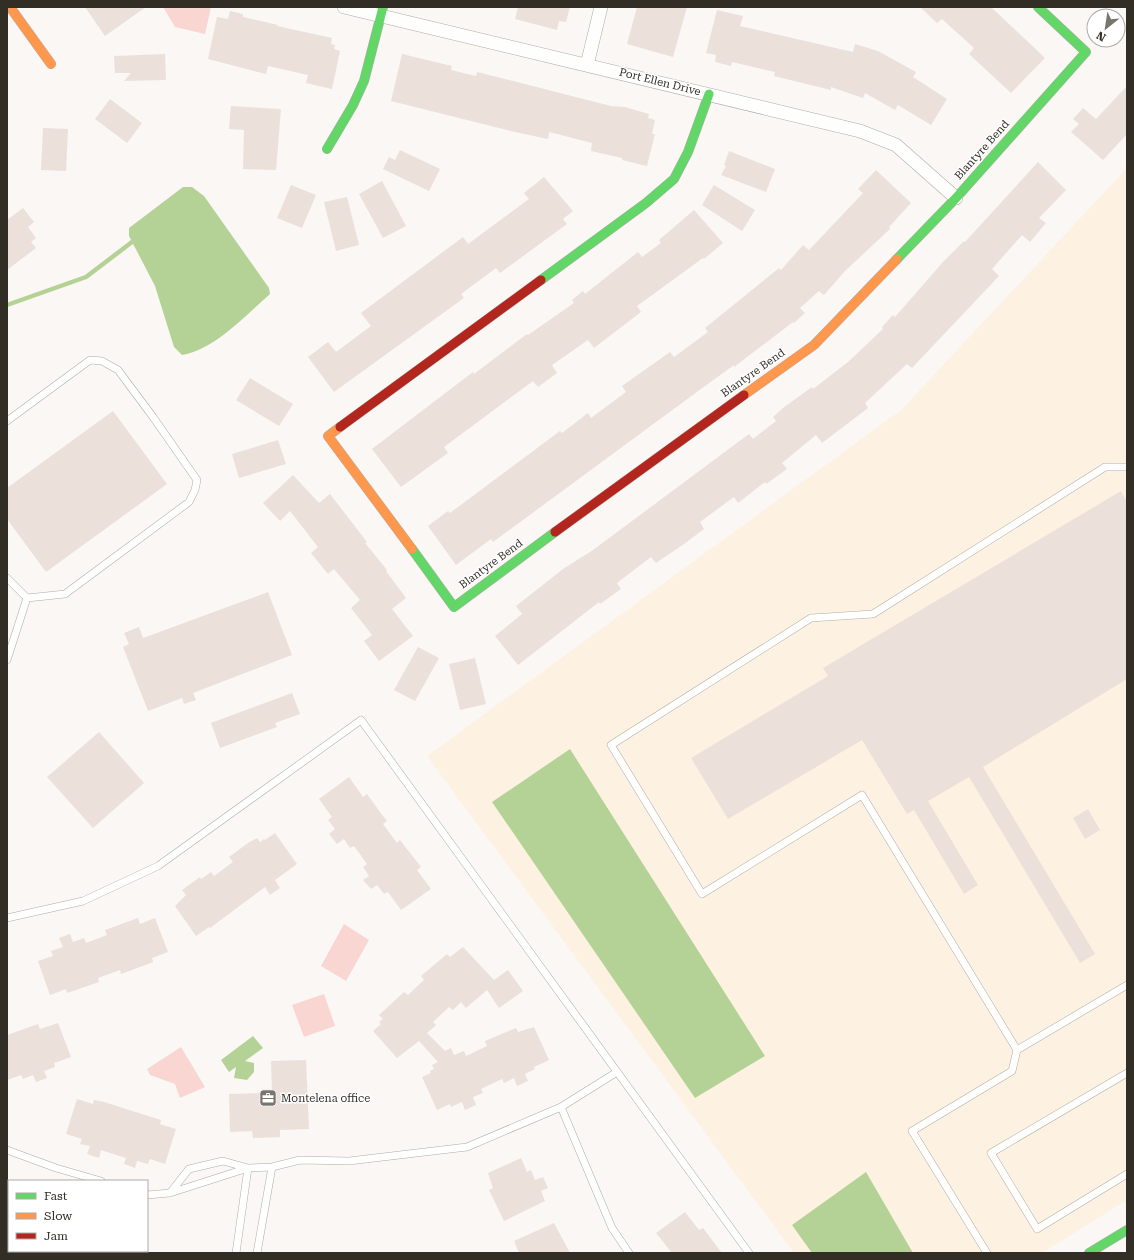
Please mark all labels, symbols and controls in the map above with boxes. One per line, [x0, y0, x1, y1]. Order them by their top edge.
north arrow [1086, 8, 1126, 48]
text: N [1094, 28, 1108, 44]
street label: Port Ellen Drive [618, 66, 702, 98]
street label: Blantyre Bend [952, 118, 1012, 182]
street label: Blantyre Bend [718, 346, 788, 400]
street label: Blantyre Bend [457, 537, 525, 591]
office icon: Montelena office [258, 1088, 278, 1108]
place label: Montelena office [281, 1092, 370, 1105]
legend [8, 1180, 148, 1252]
text: Fast [44, 1189, 68, 1203]
text: Slow [44, 1209, 72, 1223]
text: Jam [44, 1229, 68, 1243]

